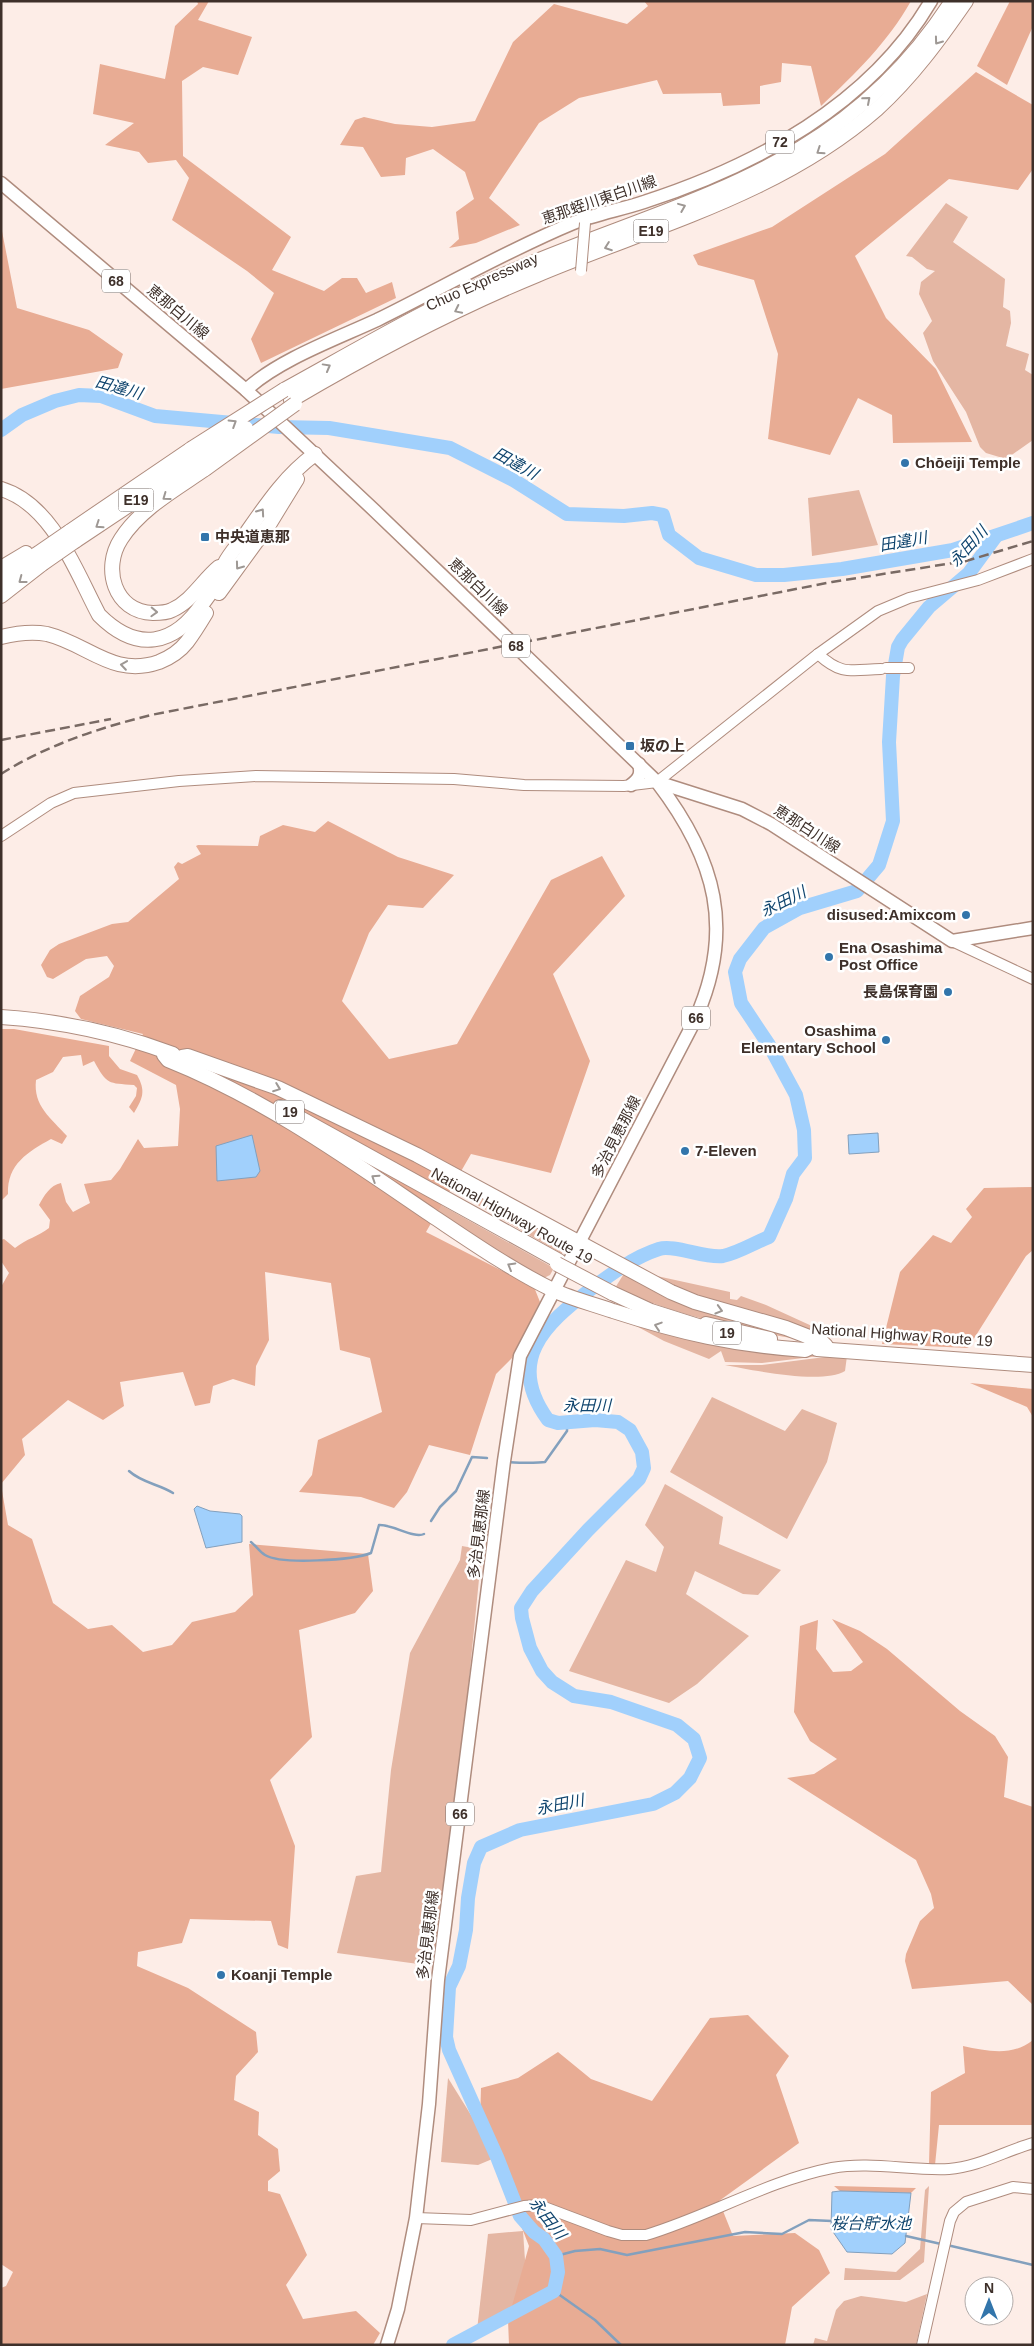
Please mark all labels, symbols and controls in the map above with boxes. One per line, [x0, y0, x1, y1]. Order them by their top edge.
one-way arrow [935, 35, 944, 45]
one-way arrow [862, 97, 871, 106]
road number: 72 [766, 130, 794, 154]
one-way arrow [816, 145, 825, 154]
street label: 恵那蛭川東白川線 [539, 172, 658, 227]
one-way arrow [677, 202, 686, 213]
road number: E19 [634, 220, 668, 242]
one-way arrow [604, 241, 613, 251]
street label: Chuo Expressway [423, 249, 541, 314]
road number: 68 [102, 270, 130, 292]
street label: 恵那白川線 [144, 281, 213, 342]
one-way arrow [455, 304, 464, 314]
one-way arrow [322, 363, 331, 373]
water label: 田違川 [93, 373, 146, 403]
one-way arrow [227, 420, 236, 429]
water label: 田違川 [491, 444, 543, 483]
place label: Chōeiji Temple [915, 454, 1021, 471]
marker: Chōeiji Temple [899, 457, 911, 469]
road number: E19 [118, 488, 154, 512]
one-way arrow [162, 491, 172, 500]
one-way arrow [255, 509, 264, 518]
one-way arrow [96, 519, 105, 528]
water label: 永田川 [946, 521, 992, 570]
place label: 中央道恵那 [215, 528, 290, 545]
water label: 田違川 [878, 529, 930, 554]
marker: 中央道恵那 [199, 531, 211, 543]
street label: 恵那白川線 [445, 554, 511, 619]
one-way arrow [236, 560, 244, 569]
one-way arrow [18, 574, 28, 583]
one-way arrow [150, 607, 158, 618]
road number: 68 [502, 634, 530, 658]
one-way arrow [119, 660, 127, 671]
place label: 坂の上 [640, 737, 685, 754]
marker: 坂の上 [624, 740, 636, 752]
street label: 恵那白川線 [771, 801, 843, 856]
water label: 永田川 [758, 882, 810, 920]
place label: disused:Amixcom [827, 906, 956, 923]
marker: disused:Amixcom [960, 909, 972, 921]
place label: Ena Osashima Post Office [839, 939, 943, 973]
marker: Ena Osashima Post Office [823, 951, 835, 963]
place label: 長島保育園 [863, 983, 938, 1000]
marker: 長島保育園 [942, 986, 954, 998]
road number: 66 [682, 1006, 710, 1030]
place label: Osashima Elementary School [741, 1022, 877, 1056]
marker: Osashima Elementary School [880, 1034, 892, 1046]
one-way arrow [272, 1082, 281, 1093]
street label: 多治見恵那線 [588, 1093, 644, 1181]
road number: 19 [276, 1100, 304, 1124]
place label: 7-Eleven [695, 1142, 757, 1159]
marker: 7-Eleven [679, 1145, 691, 1157]
street label: National Highway Route 19 [429, 1164, 596, 1267]
one-way arrow [371, 1174, 380, 1184]
one-way arrow [507, 1262, 516, 1272]
one-way arrow [714, 1304, 722, 1314]
street label: National Highway Route 19 [811, 1320, 993, 1349]
one-way arrow [654, 1321, 663, 1331]
road number: 19 [713, 1322, 741, 1345]
water label: 永田川 [563, 1397, 613, 1414]
street label: 多治見恵那線 [465, 1488, 492, 1580]
water label: 永田川 [535, 1791, 587, 1817]
road number: 66 [446, 1802, 474, 1826]
street label: 多治見恵那線 [414, 1889, 441, 1981]
place label: Koanji Temple [231, 1966, 332, 1983]
marker: Koanji Temple [215, 1969, 227, 1981]
water label: 永田川 [526, 2194, 570, 2244]
water label: 桜台貯水池 [831, 2215, 913, 2232]
north arrow [964, 2276, 1014, 2326]
text: N [984, 2280, 994, 2296]

